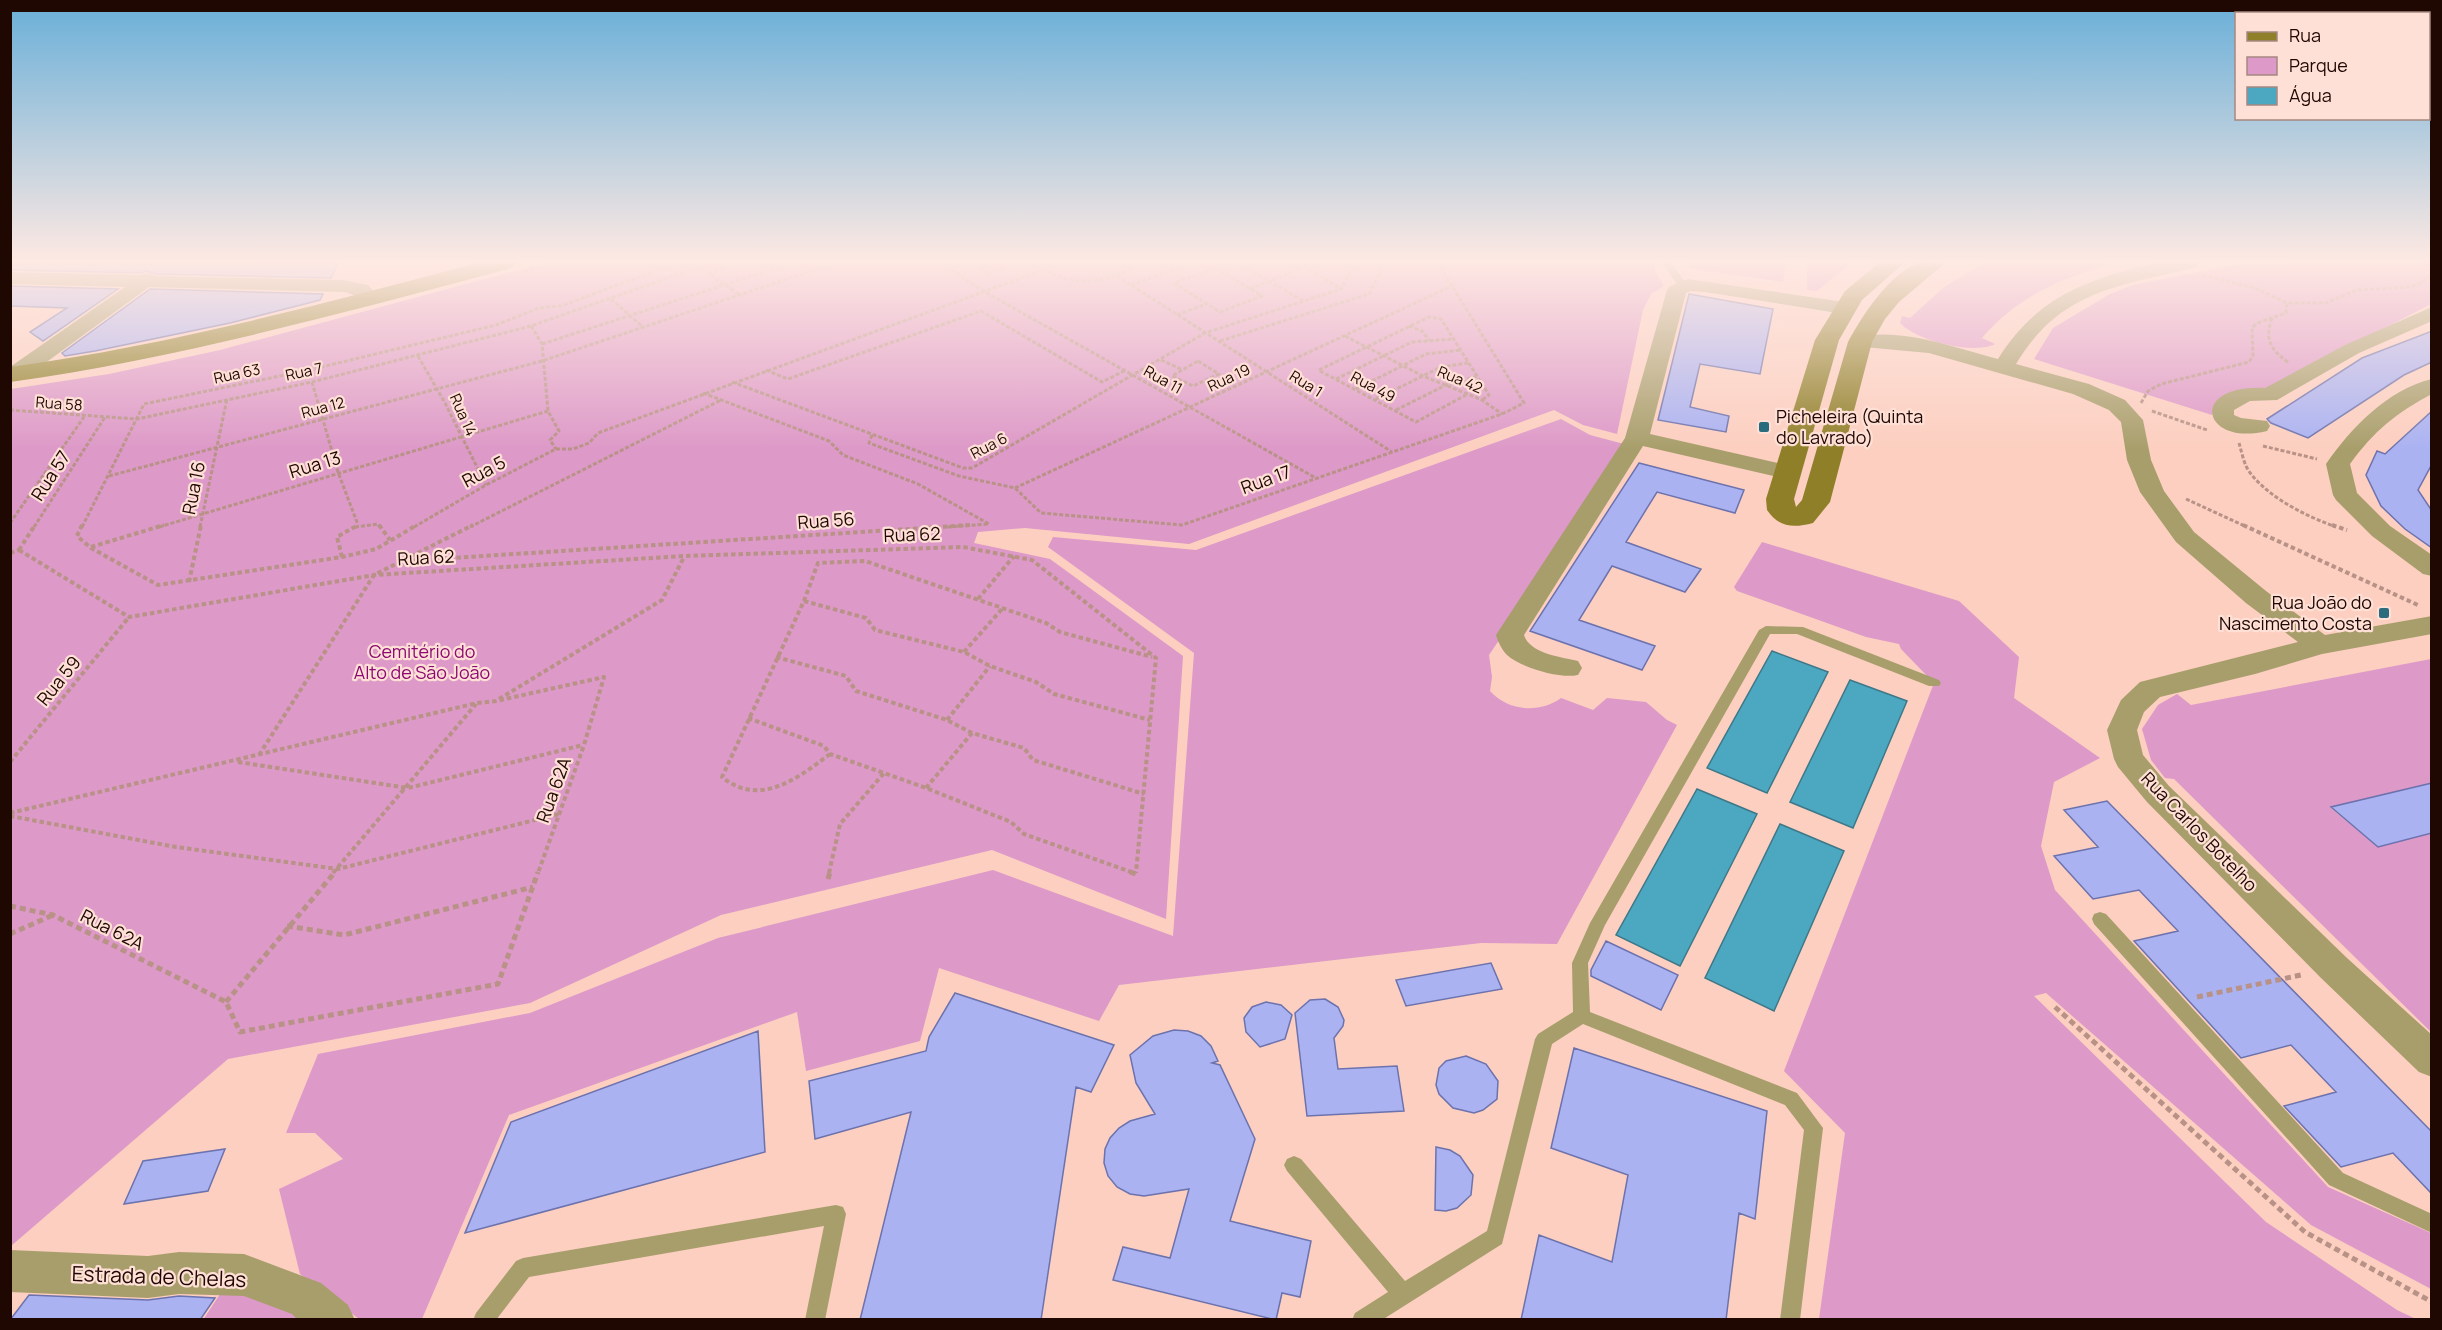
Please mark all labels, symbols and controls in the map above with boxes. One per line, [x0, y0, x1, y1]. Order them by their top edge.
legend [2235, 12, 2430, 120]
text: Rua [2289, 23, 2321, 47]
text: Parque [2289, 53, 2348, 77]
text: Água [2289, 83, 2332, 107]
street label: Rua 7 [284, 357, 324, 386]
street label: Rua 63 [212, 358, 262, 389]
street label: Rua 19 [1204, 359, 1254, 397]
street label: Rua 11 [1140, 360, 1186, 399]
street label: Rua 42 [1434, 361, 1486, 398]
street label: Rua 1 [1286, 365, 1327, 402]
street label: Rua 49 [1347, 366, 1399, 407]
street label: Rua 14 [445, 390, 482, 439]
street label: Rua 58 [35, 391, 83, 416]
street label: Rua 12 [299, 392, 347, 423]
place label: Picheleira (Quinta do Lavrado) [1776, 404, 1923, 449]
marker: Picheleira (Quinta do Lavrado) [1757, 420, 1771, 434]
street label: Rua 6 [967, 427, 1011, 464]
street label: Rua 13 [286, 445, 343, 483]
street label: Rua 57 [25, 446, 75, 505]
street label: Rua 5 [458, 450, 509, 493]
street label: Rua 16 [176, 459, 210, 517]
street label: Rua 17 [1237, 459, 1294, 499]
street label: Rua 56 [797, 506, 855, 534]
street label: Rua 62 [883, 521, 941, 547]
street label: Rua 62 [397, 544, 455, 570]
place label: Rua João do Nascimento Costa [2219, 590, 2372, 635]
marker: Rua João do Nascimento Costa [2377, 606, 2391, 620]
park label: Cemitério do Alto de São João [354, 639, 490, 684]
street label: Rua 59 [31, 651, 86, 710]
street label: Rua 62A [530, 753, 576, 826]
street label: Rua Carlos Botelho [2136, 766, 2263, 896]
street label: Rua 62A [77, 903, 149, 956]
street label: Estrada de Chelas [71, 1259, 247, 1293]

